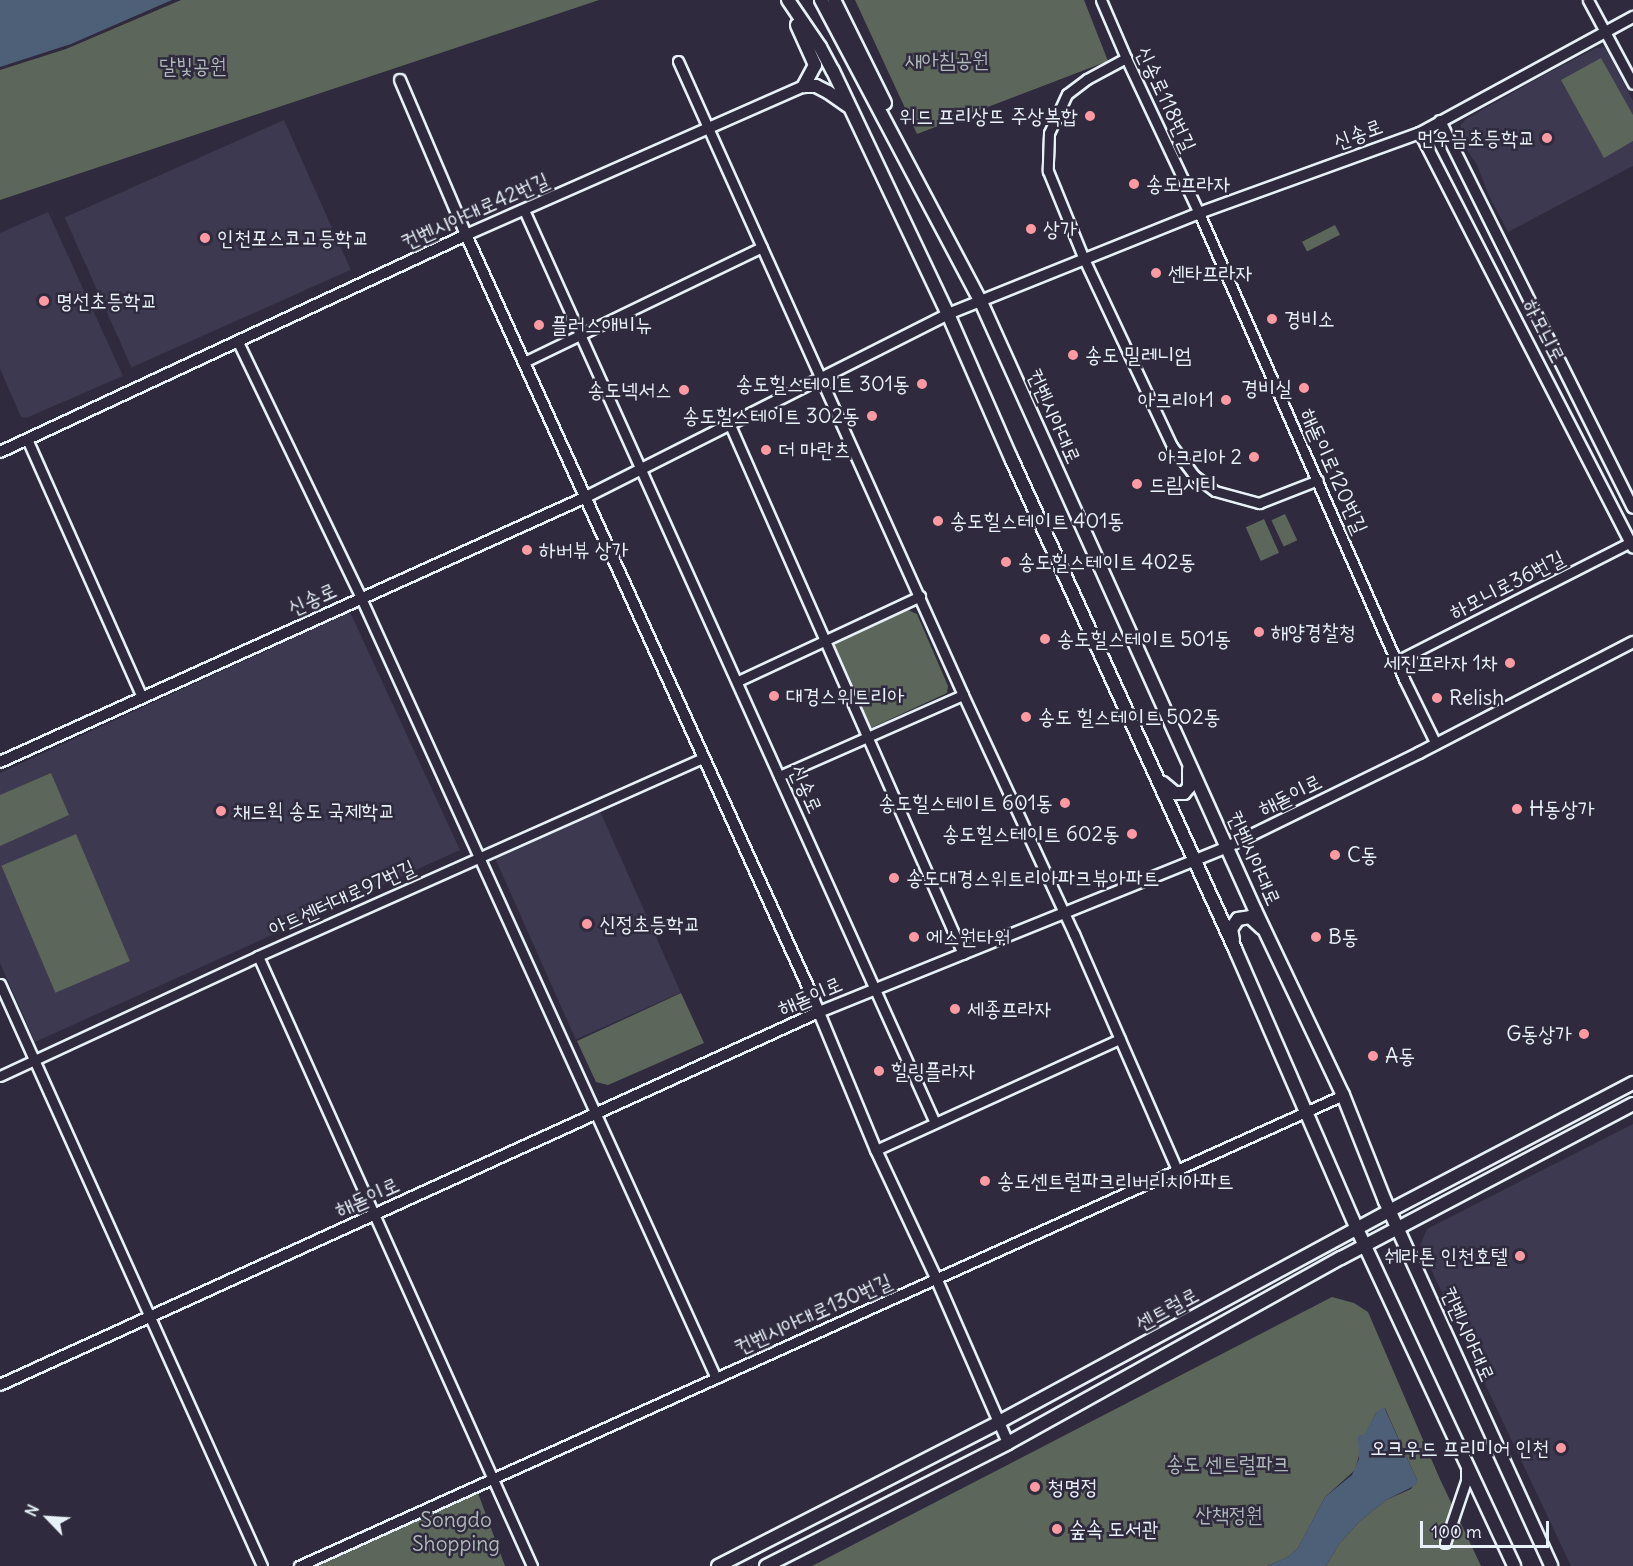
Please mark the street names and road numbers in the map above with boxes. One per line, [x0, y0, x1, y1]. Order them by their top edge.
street label: 신송로118번길 [1131, 42, 1201, 156]
street label: 신송로 [1330, 113, 1386, 155]
street label: 컨벤시아대로42번길 [397, 167, 553, 255]
street label: 하모니로 [1517, 295, 1571, 367]
street label: 컨벤시아대로 [1022, 365, 1086, 467]
street label: 해돋이로120번길 [1295, 404, 1373, 538]
street label: 하모니로36번길 [1445, 545, 1569, 625]
street label: 신송로 [284, 577, 340, 621]
street label: 신송로 [784, 761, 828, 817]
street label: 해돋이로 [1254, 769, 1326, 821]
street label: 컨벤시아대로 [1222, 807, 1286, 909]
street label: 아트센터대로97번길 [265, 854, 419, 942]
street label: 해돋이로 [774, 971, 846, 1021]
street label: 해돋이로 [331, 1172, 403, 1222]
street label: 컨벤시아대로130번길 [731, 1268, 895, 1360]
street label: 센트럴로 [1131, 1282, 1203, 1336]
street label: 컨벤시아대로 [1436, 1283, 1500, 1385]

